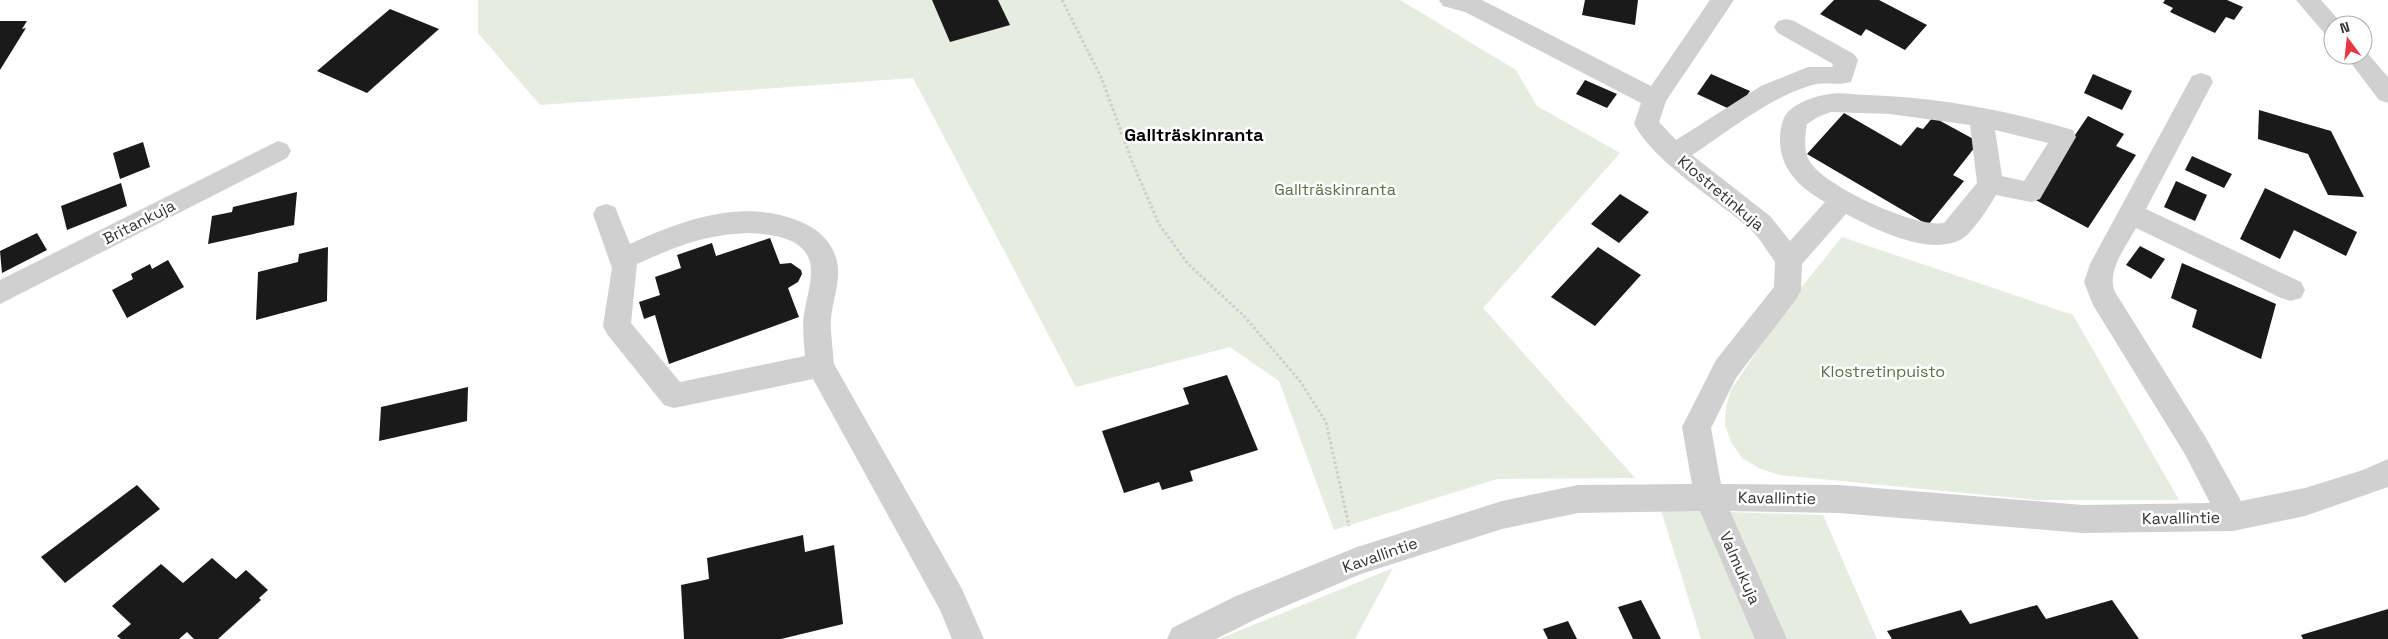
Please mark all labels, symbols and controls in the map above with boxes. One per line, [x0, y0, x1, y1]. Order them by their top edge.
north arrow [2323, 15, 2373, 65]
text: N [2338, 18, 2352, 37]
district label: Gallträskinranta [1124, 123, 1264, 146]
street label: Klostretinkuja [1673, 151, 1769, 235]
park label: Gallträskinranta [1274, 179, 1396, 200]
street label: Britankuja [99, 195, 179, 249]
park label: Klostretinpuisto [1821, 361, 1945, 382]
street label: Kavallintie [1738, 487, 1816, 509]
street label: Kavallintie [2142, 507, 2220, 529]
street label: Valmukuja [1715, 528, 1765, 608]
street label: Kavallintie [1340, 532, 1420, 578]

